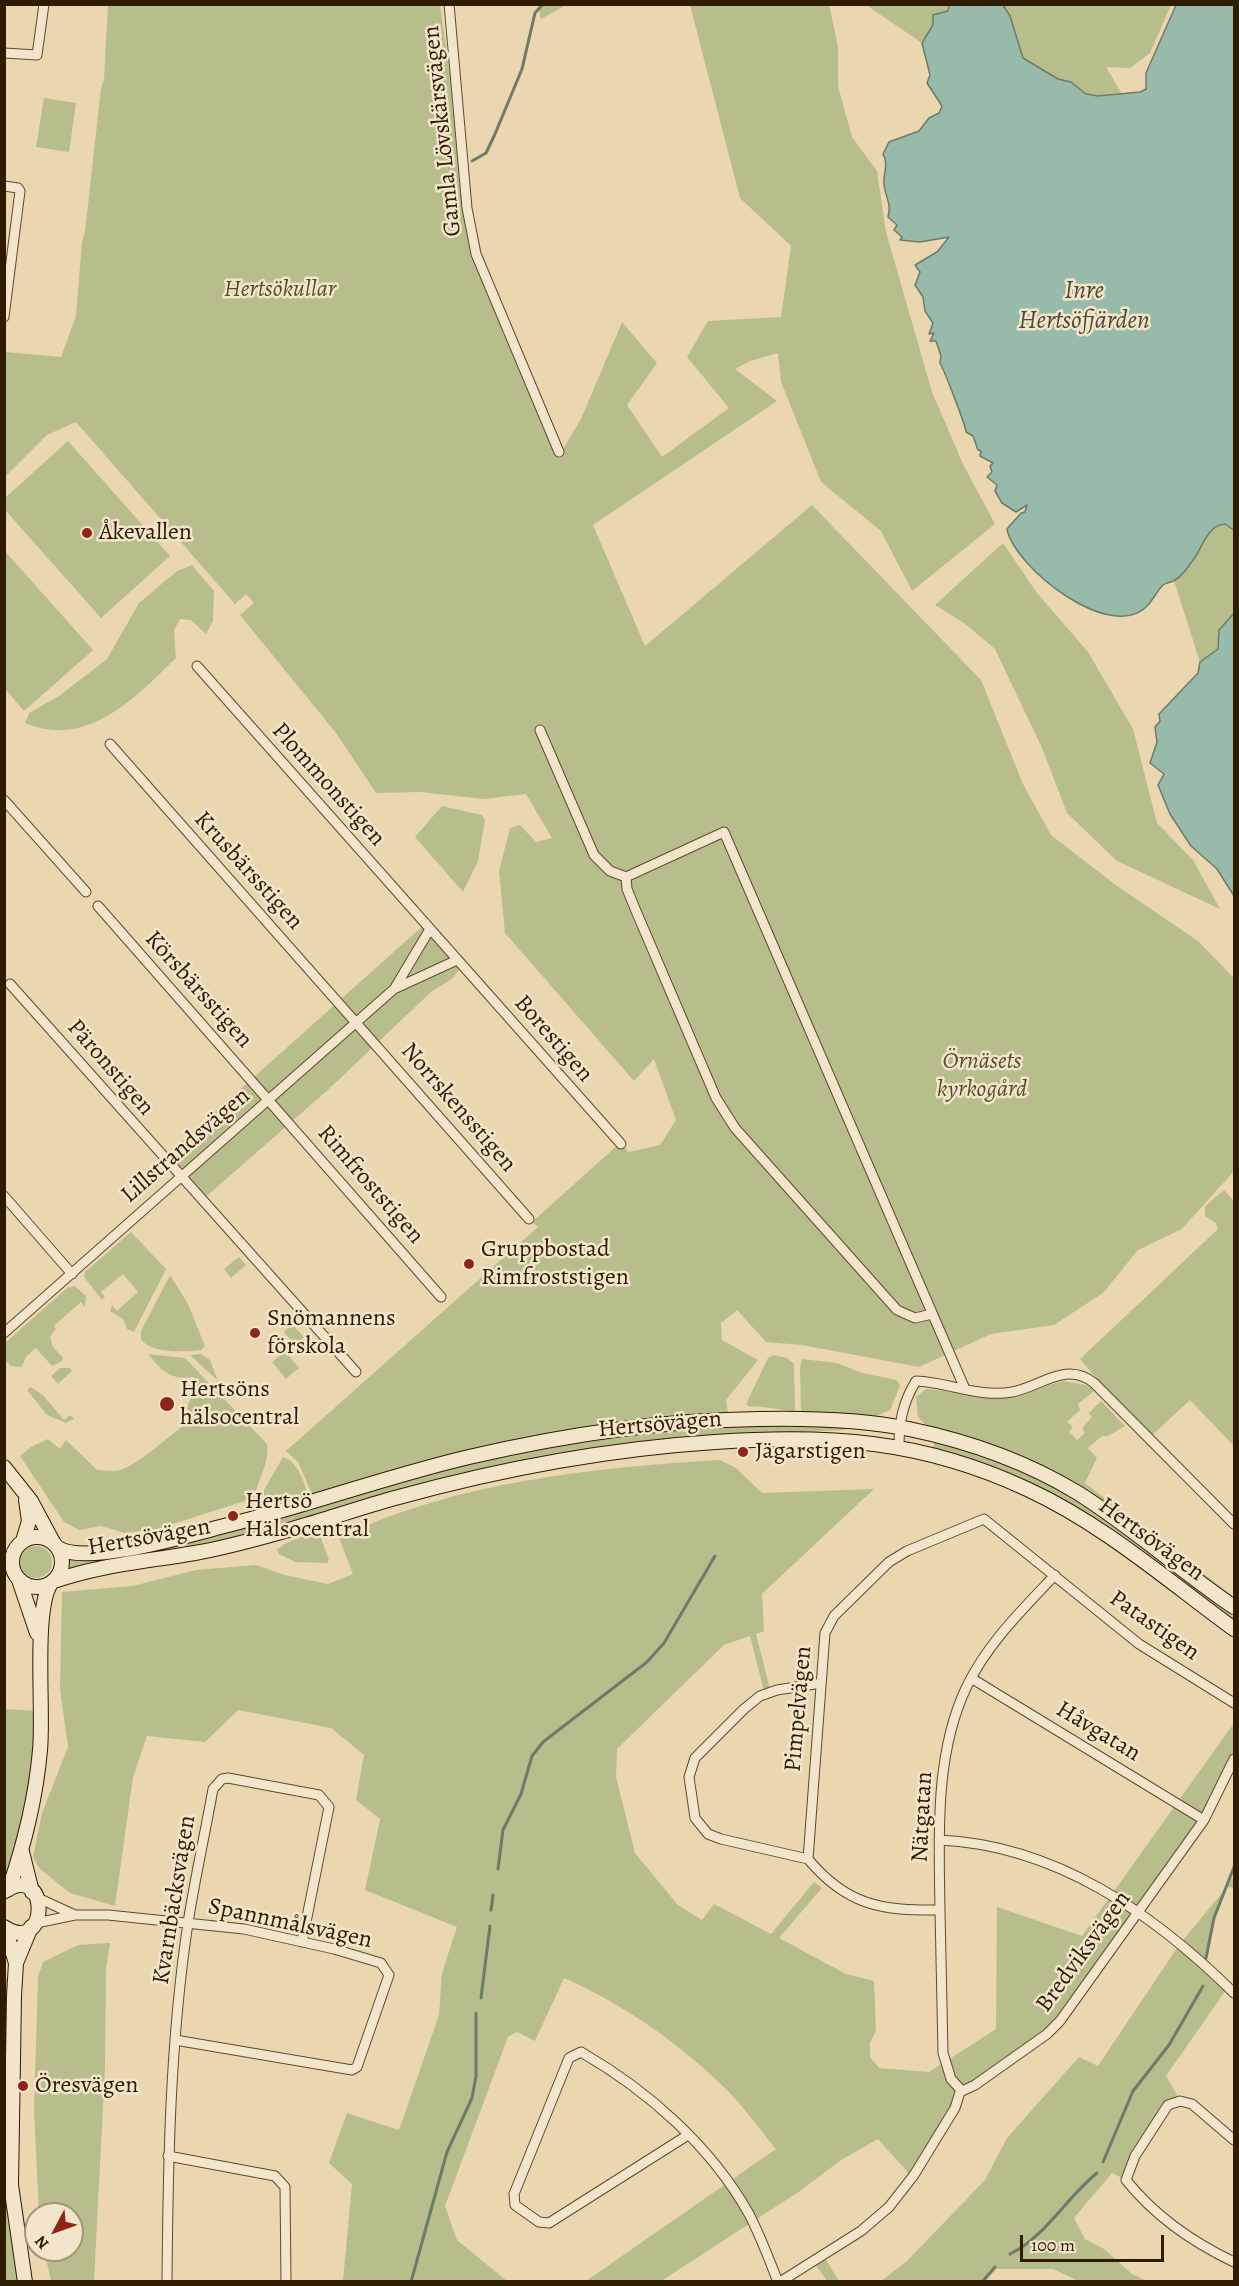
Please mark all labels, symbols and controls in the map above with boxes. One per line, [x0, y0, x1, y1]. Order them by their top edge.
street label: Gamla Lövskärsvägen [418, 24, 468, 238]
park label: Hertsökullar [224, 276, 336, 304]
water label: Inre Hertsöfjärden [1018, 276, 1150, 338]
place label: Åkevallen [99, 519, 192, 547]
marker: Åkevallen [80, 526, 94, 540]
street label: Plommonstigen [265, 717, 391, 853]
street label: Krusbärsstigen [187, 806, 309, 936]
street label: Körsbärsstigen [138, 926, 258, 1054]
street label: Borestigen [507, 990, 599, 1088]
street label: Päronstigen [60, 1014, 160, 1122]
street label: Norrskensstigen [394, 1037, 522, 1179]
park label: Örnäsets kyrkogård [937, 1048, 1027, 1104]
street label: Lillstrandsvägen [116, 1082, 256, 1210]
street label: Rimfroststigen [311, 1120, 429, 1250]
place label: Gruppbostad Rimfroststigen [481, 1236, 629, 1292]
marker: Gruppbostad Rimfroststigen [462, 1257, 476, 1271]
place label: Snömannens förskola [267, 1305, 396, 1361]
marker: Snömannens förskola [248, 1326, 262, 1340]
place label: Hertsöns hälsocentral [180, 1376, 299, 1432]
marker: Hertsöns hälsocentral [158, 1395, 176, 1413]
street label: Hertsövägen [597, 1405, 723, 1445]
place label: Jägarstigen [755, 1438, 866, 1466]
marker: Jägarstigen [736, 1445, 750, 1459]
place label: Hertsö Hälsocentral [245, 1488, 369, 1544]
street label: Hertsövägen [1092, 1492, 1210, 1588]
marker: Hertsö Hälsocentral [226, 1509, 240, 1523]
street label: Hertsövägen [85, 1513, 213, 1563]
street label: Patastigen [1103, 1585, 1205, 1667]
street label: Pimpelvägen [779, 1645, 819, 1773]
street label: Håvgatan [1050, 1696, 1146, 1768]
street label: Nätgatan [906, 1771, 940, 1863]
street label: Kvarnbäcksvägen [147, 1813, 203, 1987]
street label: Bredviksvägen [1030, 1886, 1138, 2018]
street label: Spannmålsvägen [205, 1893, 375, 1955]
place label: Öresvägen [35, 2072, 138, 2100]
marker: Öresvägen [16, 2079, 30, 2093]
north arrow [24, 2202, 84, 2262]
scale bar [1023, 2223, 1167, 2261]
text: N [30, 2231, 54, 2254]
text: 100 m [1031, 2233, 1075, 2257]

